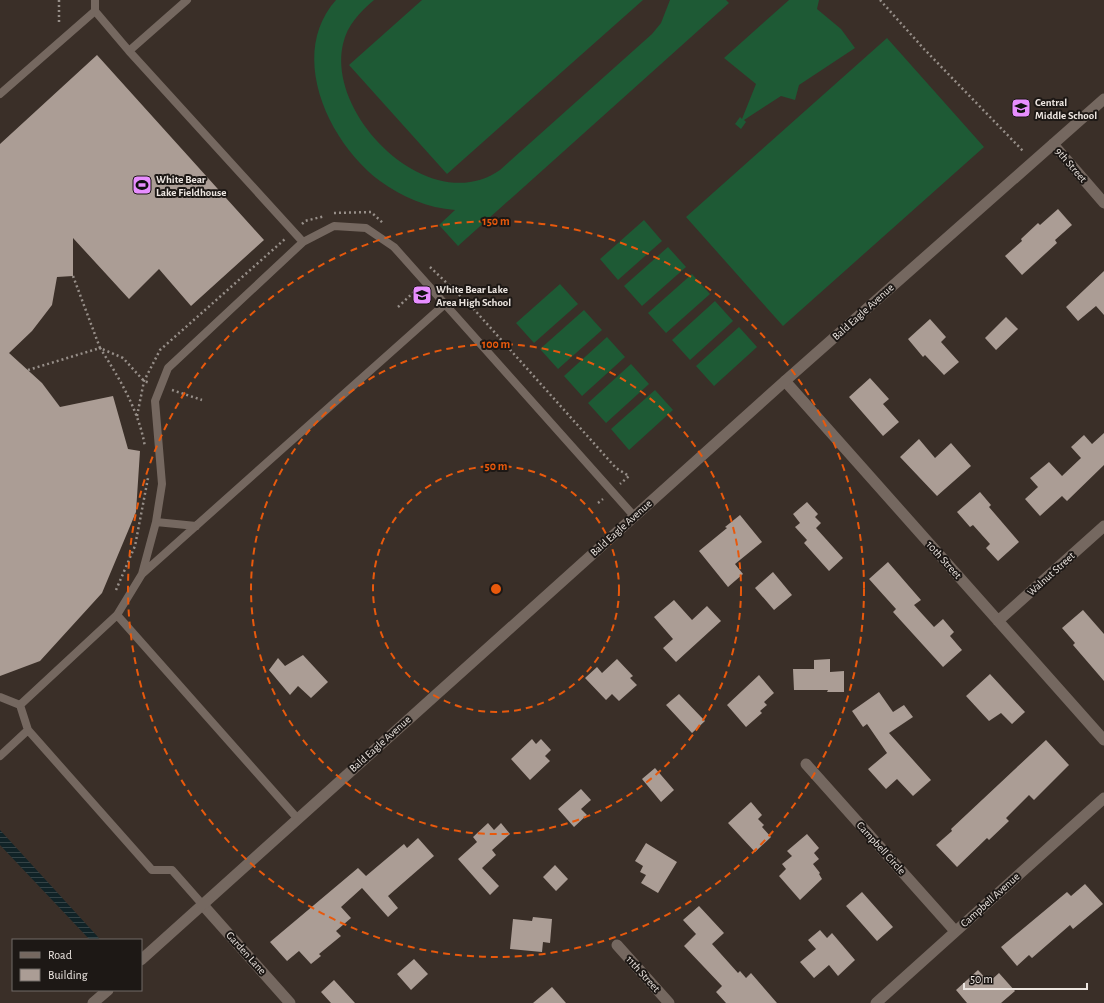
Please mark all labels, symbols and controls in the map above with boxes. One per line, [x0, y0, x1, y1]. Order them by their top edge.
school or university icon: Central Middle School [1010, 97, 1032, 119]
place label: Central Middle School [1035, 97, 1097, 121]
street label: 9th Street [1053, 146, 1089, 185]
sports icon: White Bear Lake Fieldhouse [131, 174, 153, 196]
place label: White Bear Lake Fieldhouse [156, 174, 226, 198]
text: 150 m [482, 215, 510, 227]
street label: Bald Eagle Avenue [830, 282, 896, 342]
school or university icon: White Bear Lake Area High School [411, 284, 433, 306]
place label: White Bear Lake Area High School [436, 284, 511, 308]
text: 100 m [482, 338, 510, 350]
text: 50 m [485, 460, 508, 472]
street label: Bald Eagle Avenue [588, 498, 654, 558]
street label: 10th Street [924, 539, 964, 581]
street label: Walnut Street [1025, 550, 1077, 598]
centre of rings [489, 582, 503, 596]
street label: Bald Eagle Avenue [347, 714, 413, 774]
street label: Campbell Circle [854, 819, 908, 877]
street label: Campbell Avenue [958, 871, 1022, 929]
street label: Garden Lane [224, 929, 268, 977]
legend [12, 939, 142, 991]
text: Road [48, 949, 72, 961]
street label: 11th Street [624, 954, 662, 995]
scale bar [964, 965, 1087, 991]
text: Building [48, 969, 88, 981]
text: 50 m [970, 973, 993, 985]

